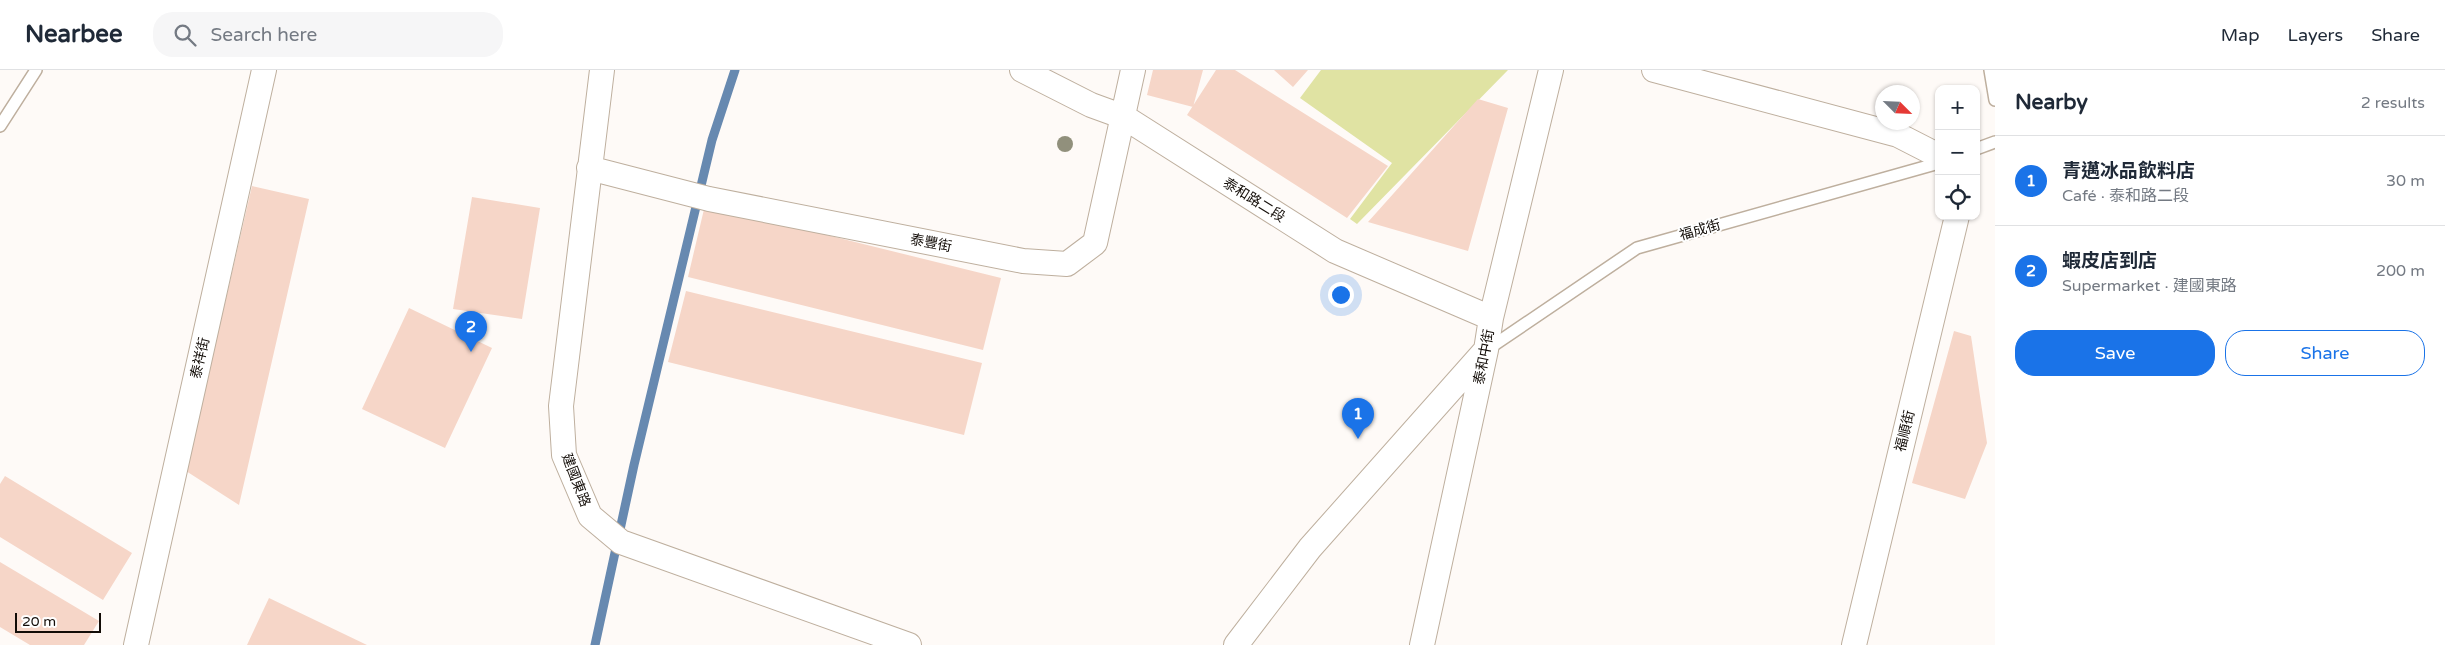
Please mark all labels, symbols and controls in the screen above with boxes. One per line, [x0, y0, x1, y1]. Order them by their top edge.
search box [153, 12, 503, 57]
text: Nearbee [25, 20, 123, 49]
icon: search [171, 21, 199, 49]
text: Search here [211, 24, 317, 46]
text: Map [2221, 24, 2260, 46]
text: Layers [2288, 24, 2343, 46]
text: Share [2371, 24, 2420, 46]
north arrow [1875, 85, 1920, 130]
map controls [1935, 85, 1980, 220]
button: + [1935, 85, 1980, 130]
text: Nearby [2015, 90, 2088, 115]
text: 2 results [2361, 93, 2425, 113]
button: − [1935, 130, 1980, 175]
text: 青邁冰品飲料店 [2062, 160, 2195, 182]
text: 1 [2026, 171, 2036, 191]
text: 30 m [2386, 171, 2425, 191]
street label: 泰和路二段 [1220, 174, 1288, 226]
button: locate [1935, 175, 1980, 220]
text: Café · 泰和路二段 [2062, 186, 2189, 206]
street label: 福成街 [1677, 216, 1723, 244]
street label: 泰豐街 [909, 231, 953, 255]
text: 蝦皮店到店 [2062, 250, 2157, 272]
text: 2 [2026, 261, 2036, 281]
text: 200 m [2376, 261, 2425, 281]
text: Supermarket · 建國東路 [2062, 276, 2237, 296]
your location [1328, 282, 1354, 308]
pin: 2 [455, 311, 487, 352]
street label: 泰和中街 [1470, 328, 1498, 386]
button: Save [2015, 330, 2215, 376]
button: Share [2225, 330, 2425, 376]
street label: 泰祥街 [187, 336, 213, 380]
pin: 1 [1342, 398, 1374, 439]
street label: 福順街 [1892, 409, 1918, 453]
street label: 建國東路 [558, 451, 594, 509]
scale bar [15, 610, 101, 633]
text: 20 m [22, 613, 56, 630]

